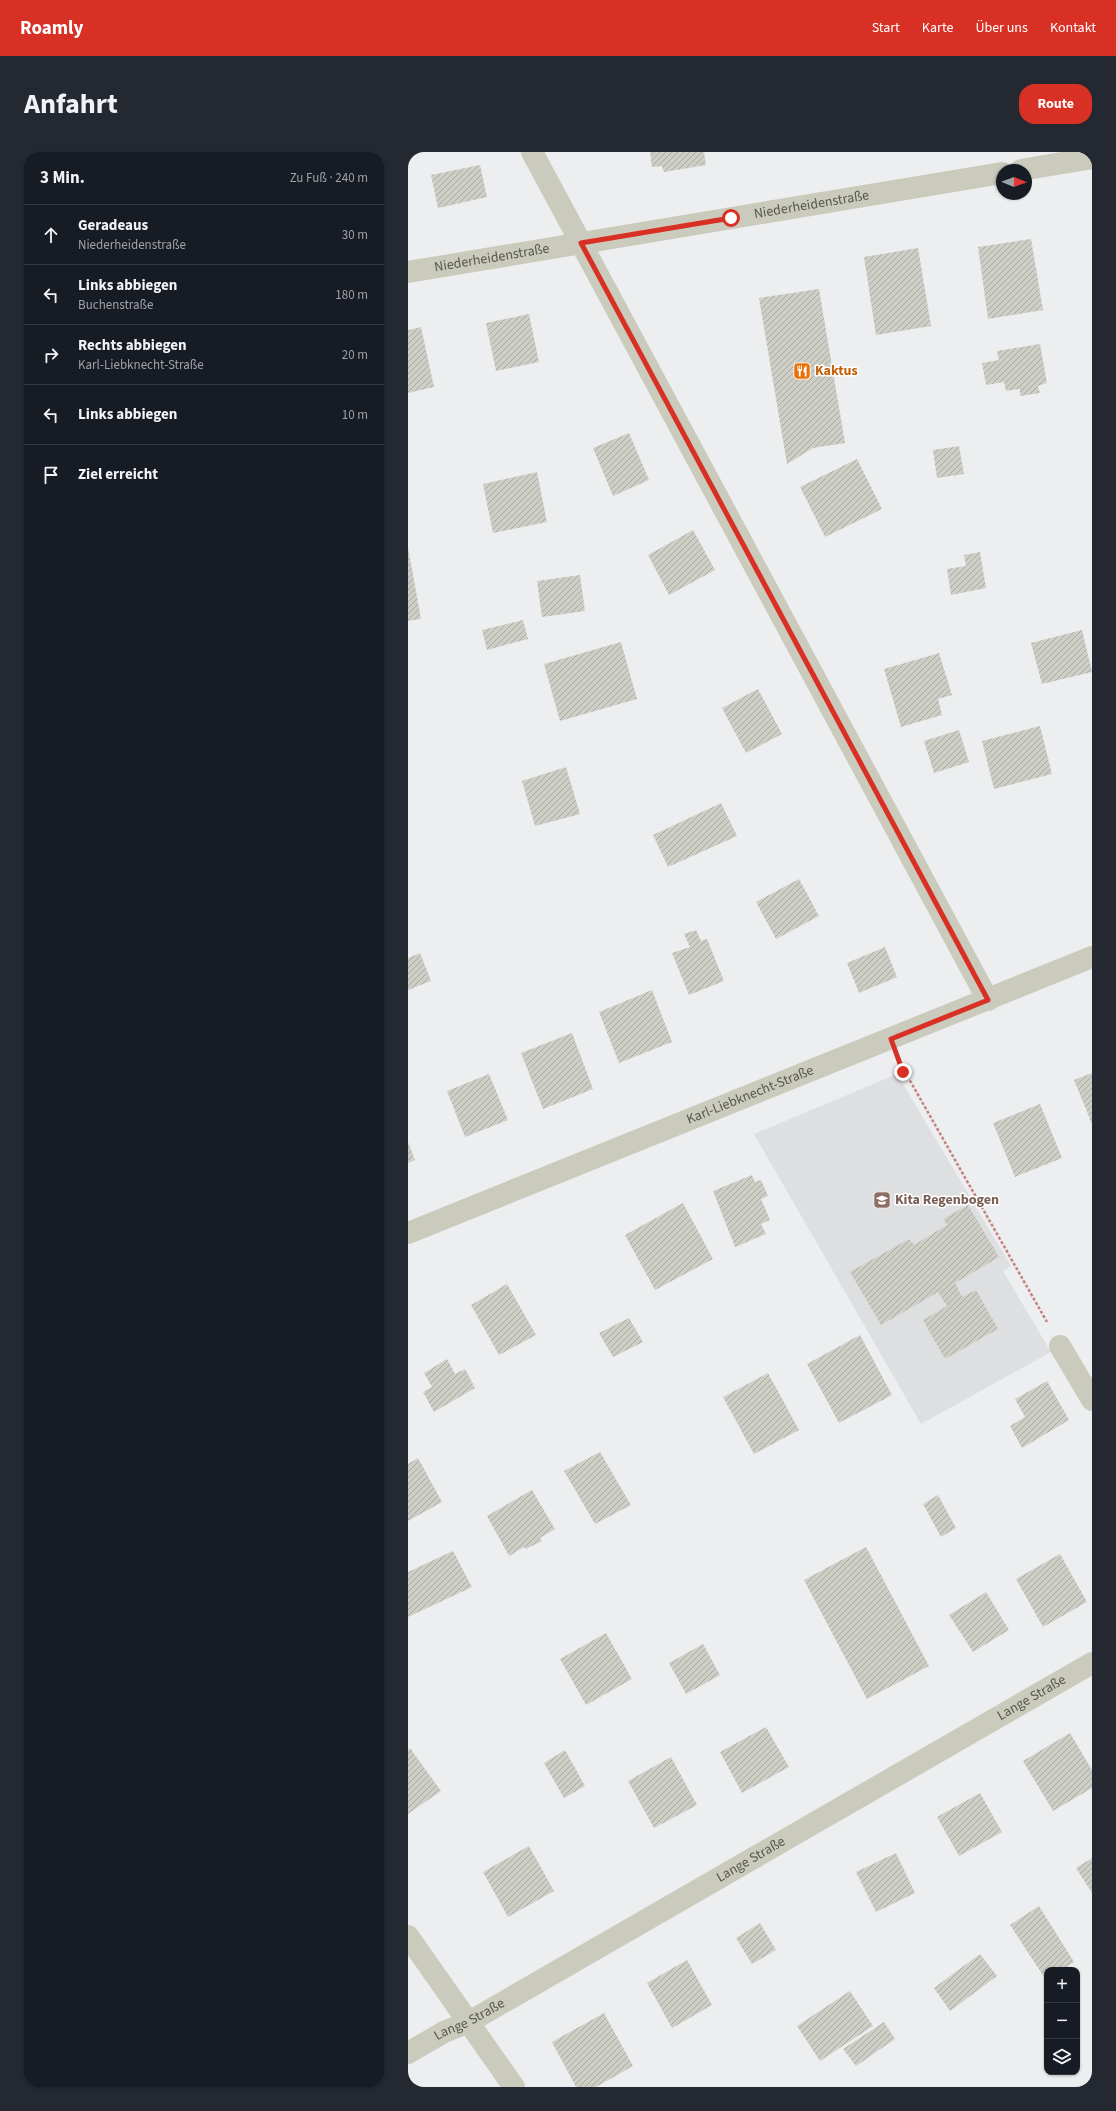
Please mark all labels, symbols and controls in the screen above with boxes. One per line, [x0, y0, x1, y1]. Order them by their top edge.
text: Roamly [20, 15, 83, 42]
text: Start [872, 18, 900, 38]
text: Karte [922, 18, 953, 38]
text: Über uns [975, 18, 1028, 38]
text: Kontakt [1050, 18, 1096, 38]
text: Anfahrt [24, 84, 118, 124]
button: Route [1019, 84, 1092, 124]
north arrow [996, 164, 1032, 200]
text: 3 Min. [40, 166, 85, 190]
text: Zu Fuß · 240 m [290, 169, 368, 187]
street label: Niederheidenstraße [752, 185, 871, 224]
route start [722, 209, 740, 227]
text: Geradeaus [78, 215, 148, 236]
icon: ahead [40, 224, 62, 246]
text: 30 m [342, 226, 368, 244]
text: Niederheidenstraße [78, 236, 186, 254]
street label: Niederheidenstraße [433, 239, 551, 277]
text: Links abbiegen [78, 275, 177, 296]
icon: left [40, 284, 62, 306]
text: 180 m [335, 286, 368, 304]
text: Buchenstraße [78, 296, 154, 314]
text: Rechts abbiegen [78, 335, 187, 356]
icon: right [40, 344, 62, 366]
text: 20 m [342, 346, 368, 364]
text: Karl-Liebknecht-Straße [78, 356, 204, 374]
restaurant icon: Kaktus [792, 361, 812, 381]
place label: Kaktus [815, 361, 858, 381]
icon: left [40, 404, 62, 426]
text: Links abbiegen [78, 404, 177, 425]
text: 10 m [342, 406, 368, 424]
icon: arrive [40, 464, 62, 486]
text: Ziel erreicht [78, 464, 158, 485]
street label: Karl-Liebknecht-Straße [684, 1060, 817, 1130]
route end [894, 1063, 912, 1081]
school or university icon: Kita Regenbogen [872, 1190, 892, 1210]
place label: Kita Regenbogen [895, 1190, 999, 1210]
street label: Lange Straße [993, 1670, 1070, 1726]
street label: Lange Straße [713, 1832, 789, 1887]
map controls [1044, 1967, 1080, 2075]
button: + [1044, 1967, 1080, 2003]
street label: Lange Straße [430, 1993, 508, 2046]
button: − [1044, 2003, 1080, 2039]
button: layers [1044, 2039, 1080, 2075]

